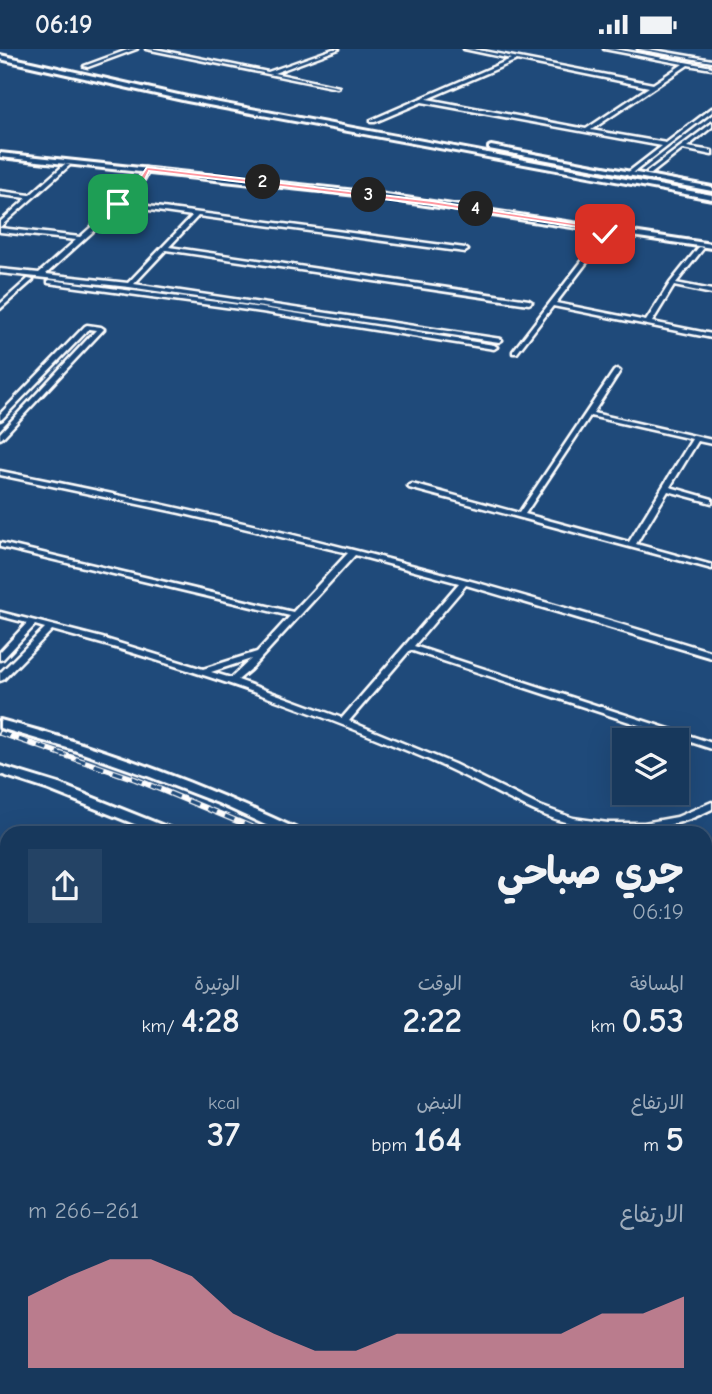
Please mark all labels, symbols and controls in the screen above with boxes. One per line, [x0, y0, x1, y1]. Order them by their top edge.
text: 06:19 [35, 10, 93, 40]
pin: 2 [246, 165, 280, 199]
text: 2 [258, 170, 267, 192]
pin [88, 174, 148, 234]
pin: 3 [352, 177, 386, 213]
text: 3 [364, 183, 373, 205]
icon: arrive [99, 185, 137, 223]
pin: 4 [458, 191, 494, 227]
text: 4 [471, 197, 480, 219]
pin [575, 204, 635, 264]
icon: check [586, 215, 624, 253]
map controls [612, 728, 689, 805]
button: layers [612, 728, 689, 805]
button: share [28, 849, 102, 923]
text: جري صباحي [497, 850, 684, 894]
text: 06:19 [632, 898, 684, 925]
text: الوتيرة [194, 973, 240, 995]
text: الوقت [418, 973, 462, 995]
text: المسافة [630, 973, 684, 995]
text: 4:28 [181, 1000, 240, 1041]
text: 2:22 [402, 1000, 462, 1041]
text: 0.53 [622, 1000, 684, 1041]
text: /km [141, 1015, 181, 1037]
text: km [591, 1015, 622, 1037]
text: kcal [208, 1092, 240, 1114]
text: النبض [417, 1092, 462, 1114]
text: الارتفاع [631, 1092, 684, 1114]
text: 37 [207, 1114, 240, 1155]
text: 164 [414, 1119, 462, 1160]
text: 5 [665, 1119, 684, 1160]
text: bpm [371, 1134, 414, 1156]
text: m [643, 1134, 665, 1156]
text: 261–266 m [28, 1197, 139, 1224]
text: الارتفاع [620, 1201, 684, 1228]

